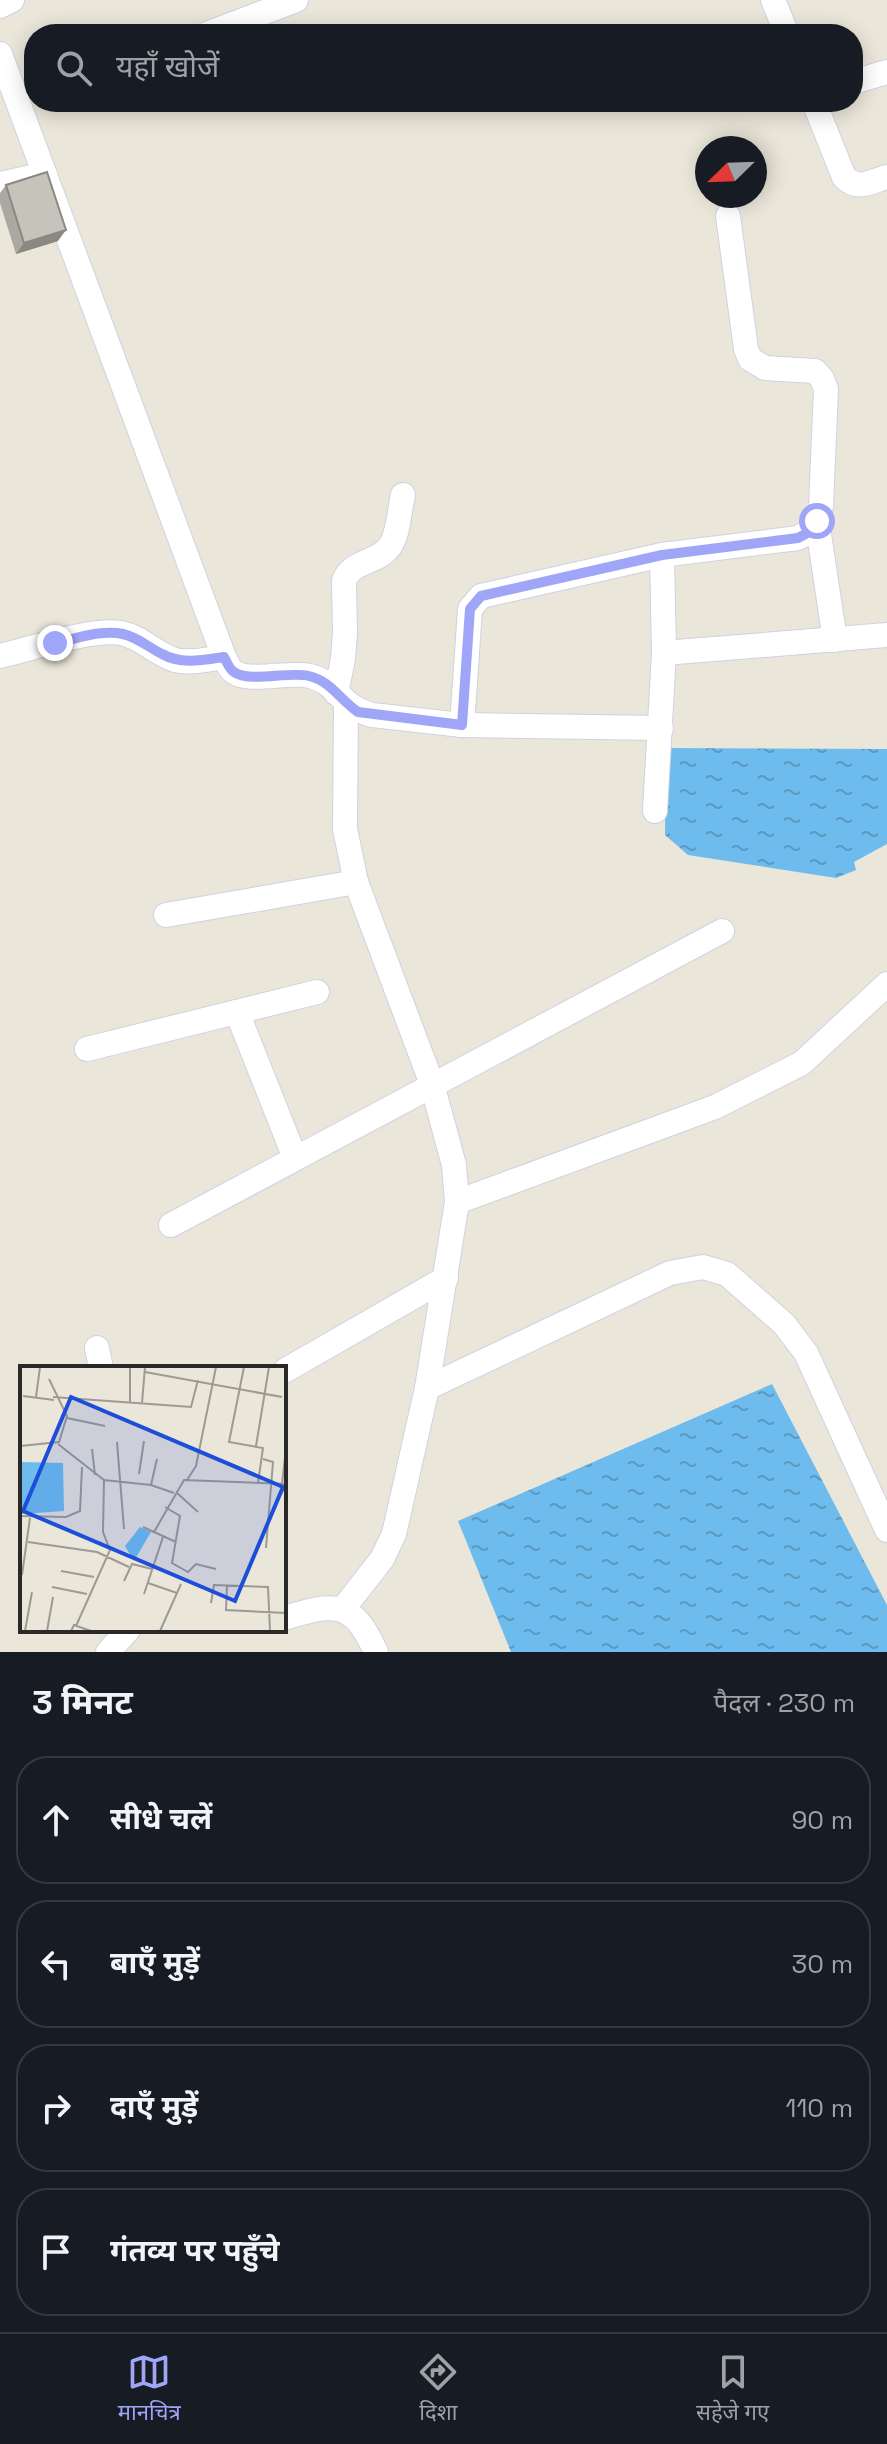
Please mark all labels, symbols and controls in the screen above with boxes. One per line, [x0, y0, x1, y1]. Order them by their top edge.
search box [24, 24, 863, 112]
icon: search [52, 46, 96, 90]
text: यहाँ खोजें [116, 47, 219, 86]
north arrow [695, 136, 767, 208]
route start [799, 503, 835, 539]
route end [37, 625, 73, 661]
inset map [20, 1366, 286, 1632]
text: 3 मिनट [32, 1681, 133, 1724]
text: पैदल · 230 m [714, 1686, 855, 1720]
icon: ahead [34, 1798, 78, 1842]
text: सीधे चलें [110, 1799, 212, 1838]
text: 90 m [791, 1803, 853, 1837]
icon: left [34, 1942, 78, 1986]
text: बाएँ मुड़ें [110, 1943, 200, 1982]
text: 30 m [792, 1947, 853, 1981]
icon: right [34, 2086, 78, 2130]
text: दाएँ मुड़ें [110, 2087, 198, 2126]
text: 110 m [786, 2091, 853, 2125]
icon: arrive [34, 2230, 78, 2274]
text: गंतव्य पर पहुँचे [110, 2231, 279, 2270]
tab: मानचित्र [118, 2350, 181, 2429]
tab: दिशा [416, 2350, 460, 2429]
tab: सहेजे गए [696, 2350, 769, 2429]

